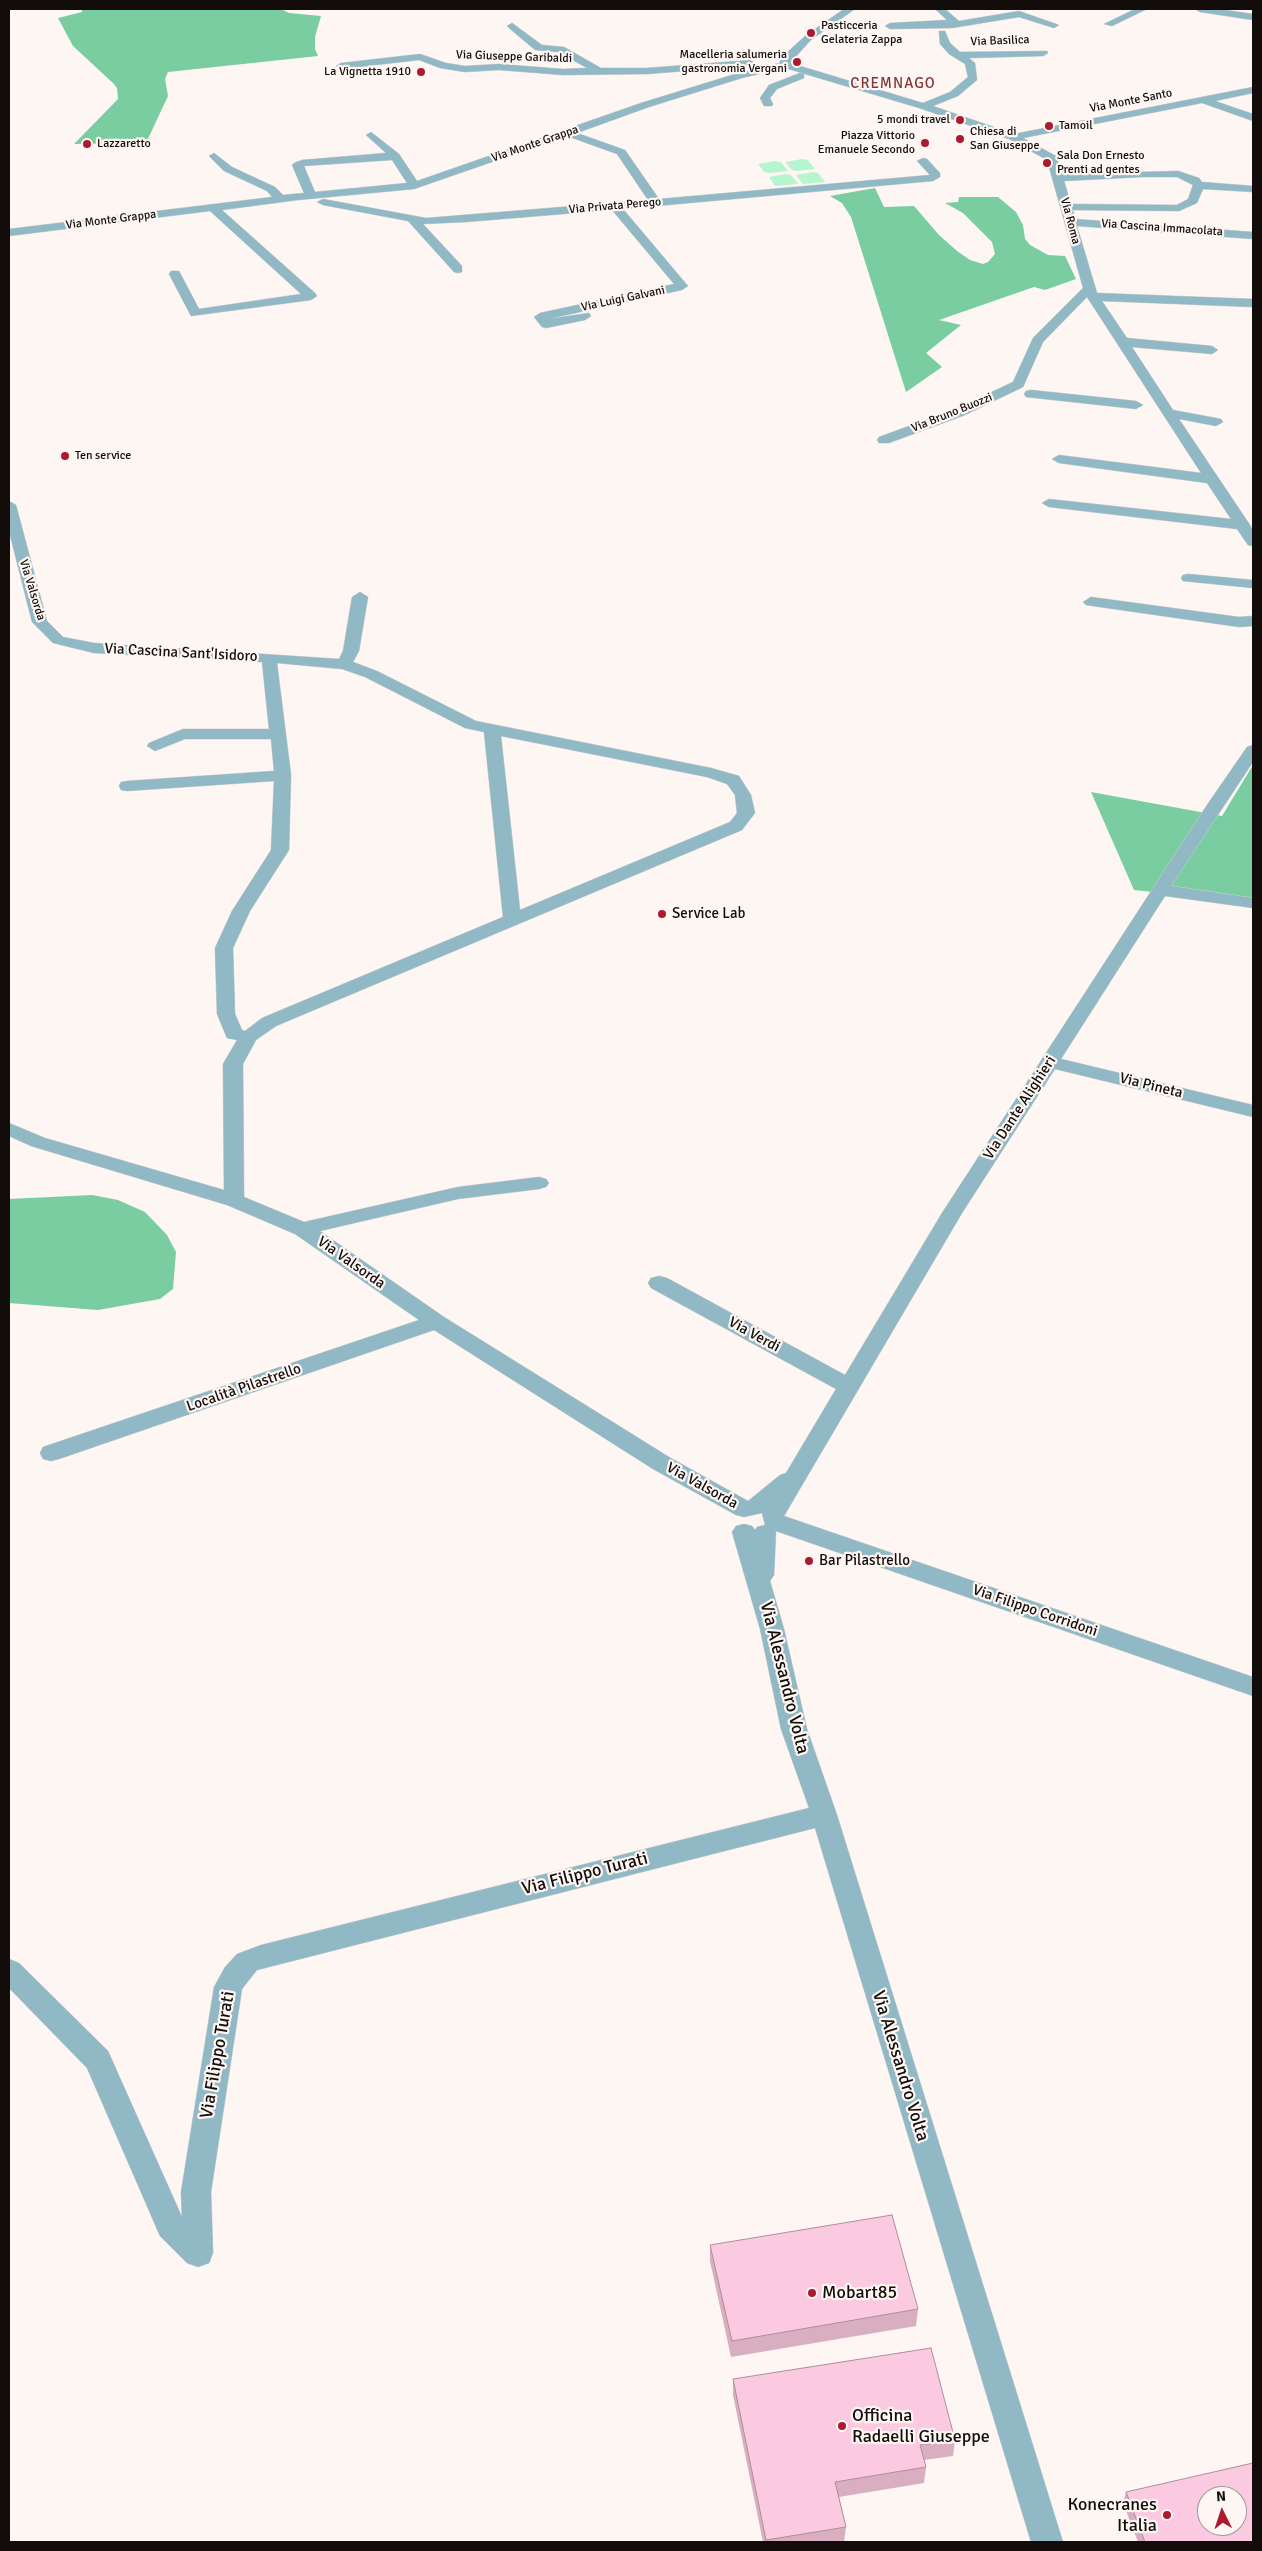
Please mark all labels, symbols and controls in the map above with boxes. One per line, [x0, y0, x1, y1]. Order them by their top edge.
place label: Pasticceria Gelateria Zappa [821, 19, 902, 47]
marker: Pasticceria Gelateria Zappa [805, 27, 817, 39]
street label: Via Basilica [970, 33, 1030, 49]
street label: Via Giuseppe Garibaldi [456, 48, 572, 66]
place label: Macelleria salumeria gastronomia Vergani [679, 48, 787, 76]
marker: Macelleria salumeria gastronomia Vergani [791, 56, 803, 68]
place label: La Vignetta 1910 [324, 65, 411, 79]
marker: La Vignetta 1910 [415, 66, 427, 78]
district label: CREMNAGO [849, 75, 937, 93]
street label: Via Monte Santo [1089, 86, 1173, 116]
place label: 5 mondi travel [877, 113, 950, 127]
marker: 5 mondi travel [954, 114, 966, 126]
place label: Tamoil [1059, 119, 1093, 133]
marker: Tamoil [1043, 120, 1055, 132]
street label: Via Monte Grappa [490, 122, 580, 166]
place label: Chiesa di San Giuseppe [970, 125, 1039, 153]
place label: Piazza Vittorio Emanuele Secondo [818, 129, 915, 157]
marker: Chiesa di San Giuseppe [954, 133, 966, 145]
place label: Lazzaretto [97, 137, 151, 151]
marker: Piazza Vittorio Emanuele Secondo [919, 137, 931, 149]
marker: Lazzaretto [81, 138, 93, 150]
place label: Sala Don Ernesto Prenti ad gentes [1057, 149, 1145, 177]
marker: Sala Don Ernesto Prenti ad gentes [1041, 157, 1053, 169]
street label: Via Privata Perego [568, 195, 662, 217]
street label: Via Roma [1057, 196, 1083, 246]
street label: Via Monte Grappa [65, 207, 157, 233]
street label: Via Cascina Immacolata [1101, 217, 1223, 239]
street label: Via Luigi Galvani [580, 283, 666, 315]
street label: Via Bruno Buozzi [909, 390, 995, 436]
place label: Ten service [75, 449, 131, 463]
marker: Ten service [59, 450, 71, 462]
street label: Via Valsorda [16, 558, 48, 622]
street label: Via Cascina Sant'Isidoro [104, 640, 258, 666]
place label: Service Lab [672, 905, 745, 923]
marker: Service Lab [656, 908, 668, 920]
street label: Via Dante Alighieri [980, 1053, 1060, 1163]
street label: Via Pineta [1117, 1069, 1185, 1103]
street label: Via Valsorda [314, 1233, 388, 1293]
street label: Via Verdi [725, 1313, 783, 1357]
street label: Località Pilastrello [184, 1360, 304, 1416]
street label: Via Valsorda [663, 1459, 741, 1513]
place label: Bar Pilastrello [819, 1552, 910, 1570]
marker: Bar Pilastrello [803, 1555, 815, 1567]
street label: Via Filippo Corridoni [970, 1581, 1100, 1641]
street label: Via Alessandro Volta [755, 1600, 813, 1756]
street label: Via Filippo Turati [520, 1848, 650, 1900]
street label: Via Alessandro Volta [867, 1988, 933, 2144]
street label: Via Filippo Turati [196, 1990, 240, 2120]
place label: Mobart85 [822, 2282, 897, 2304]
marker: Mobart85 [806, 2287, 818, 2299]
place label: Officina Radaelli Giuseppe [852, 2405, 990, 2448]
marker: Officina Radaelli Giuseppe [836, 2420, 848, 2432]
north arrow [1197, 2486, 1247, 2536]
text: N [1216, 2488, 1226, 2505]
place label: Konecranes Italia [1068, 2494, 1157, 2536]
marker: Konecranes Italia [1161, 2509, 1173, 2521]

